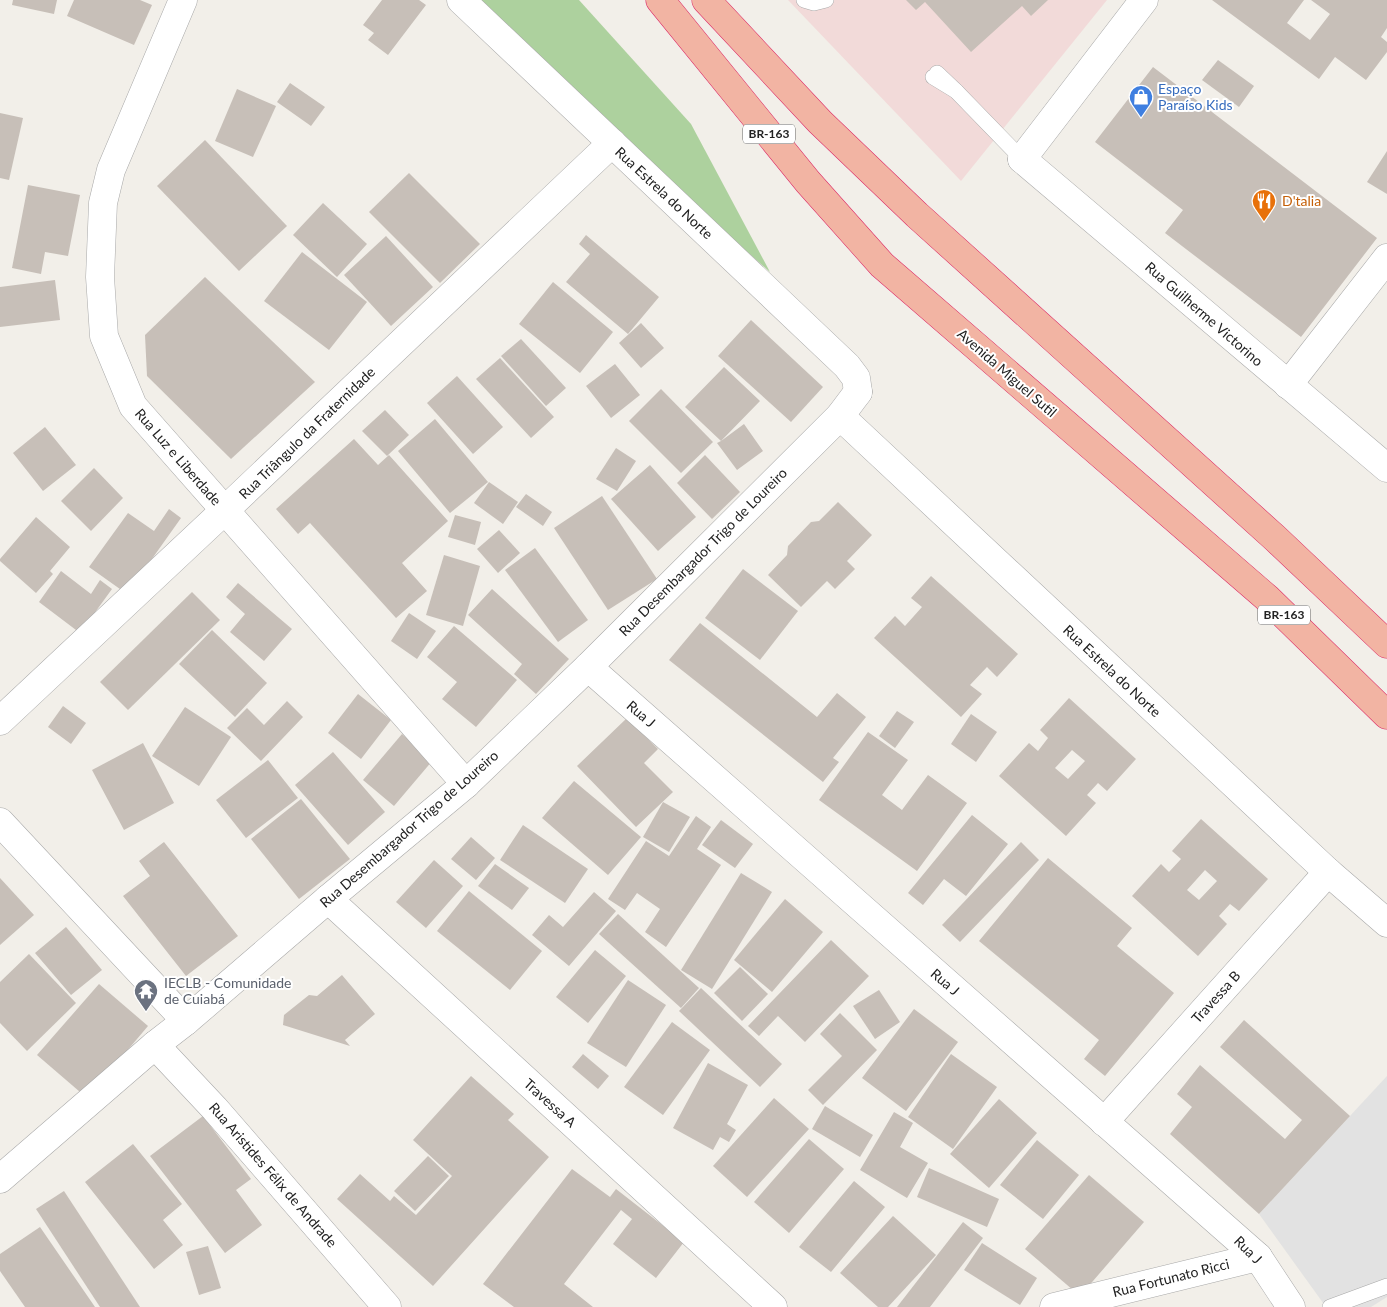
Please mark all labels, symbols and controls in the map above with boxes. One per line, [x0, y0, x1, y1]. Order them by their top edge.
place label: Espaço Paraíso Kids [1158, 80, 1233, 113]
shop icon: Espaço Paraíso Kids [1128, 84, 1154, 118]
road number: BR-163 [743, 125, 795, 144]
street label: Rua Estrela do Norte [612, 143, 717, 242]
restaurant icon: D'talia [1251, 188, 1277, 222]
place label: D'talia [1282, 192, 1321, 209]
street label: Rua Guilherme Victorino [1142, 258, 1267, 369]
street label: Avenida Miguel Sutil [954, 325, 1060, 420]
street label: Rua Triângulo da Fraternidade [235, 363, 378, 502]
street label: Rua Luz e Liberdade [132, 405, 225, 509]
street label: Rua Desembargador Trigo de Loureiro [615, 464, 790, 639]
road number: BR-163 [1258, 606, 1310, 624]
street label: Rua Estrela do Norte [1060, 621, 1165, 720]
street label: Rua J [624, 697, 659, 731]
street label: Rua Desembargador Trigo de Loureiro [316, 746, 501, 911]
street label: Rua J [928, 965, 963, 999]
street label: Travessa B [1188, 967, 1244, 1026]
place label: IECLB - Comunidade de Cuiabá [164, 974, 291, 1007]
temple icon: IECLB - Comunidade de Cuiabá [133, 978, 159, 1012]
street label: Travessa A [521, 1075, 580, 1131]
street label: Rua Aristides Félix de Andrade [206, 1099, 341, 1251]
street label: Rua J [1231, 1232, 1266, 1267]
street label: Rua Fortunato Ricci [1111, 1255, 1231, 1300]

